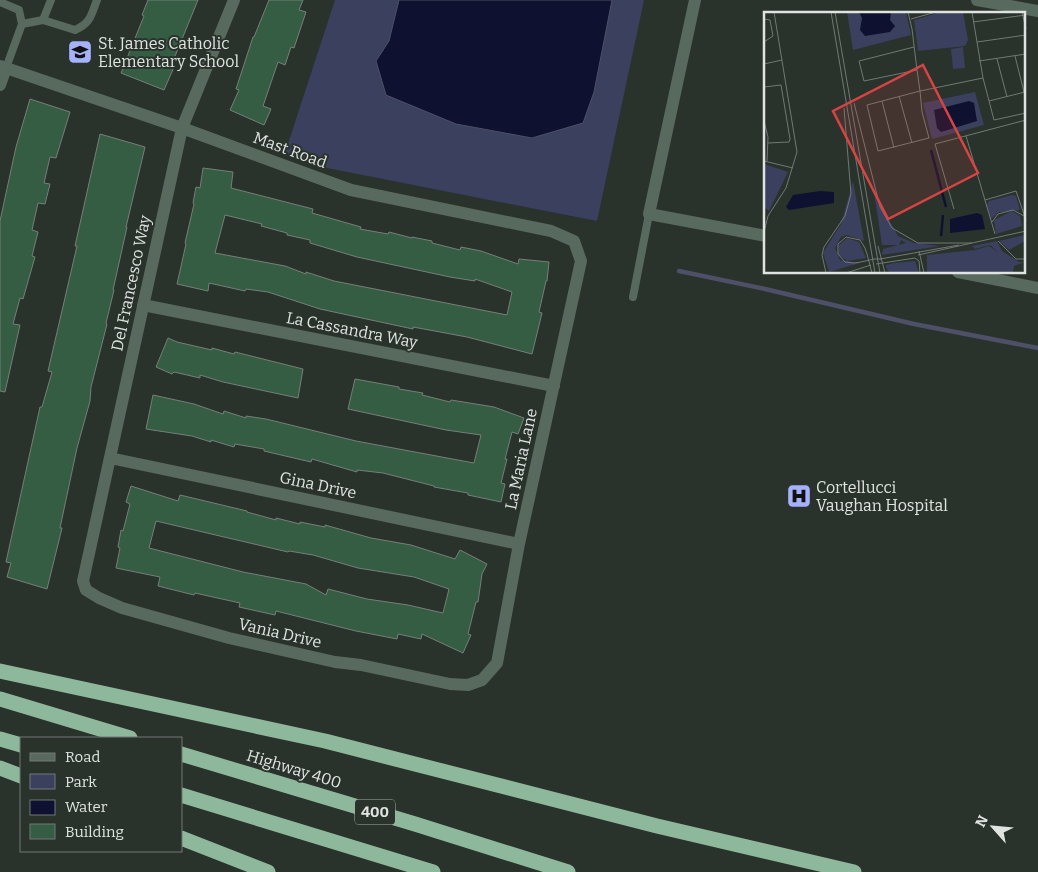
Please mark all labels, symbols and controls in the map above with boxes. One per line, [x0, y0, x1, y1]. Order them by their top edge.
inset map [764, 12, 1026, 274]
place label: St. James Catholic Elementary School [98, 34, 239, 71]
school or university icon: St. James Catholic Elementary School [67, 39, 93, 65]
street label: Mast Road [251, 128, 330, 172]
street label: Del Francesco Way [107, 213, 155, 353]
street label: La Cassandra Way [285, 308, 420, 352]
street label: La Maria Lane [501, 407, 541, 511]
street label: Gina Drive [278, 468, 358, 502]
place label: Cortellucci Vaughan Hospital [816, 478, 948, 515]
hospital icon: Cortellucci Vaughan Hospital [786, 483, 812, 509]
street label: Vania Drive [237, 614, 323, 652]
legend [20, 737, 182, 852]
street label: Highway 400 [244, 746, 344, 792]
text: Road [65, 748, 100, 766]
text: Park [65, 773, 97, 791]
text: Water [65, 798, 108, 816]
road number: 400 [355, 800, 395, 824]
north arrow [968, 802, 1018, 852]
text: N [972, 812, 992, 830]
text: Building [65, 823, 124, 841]

